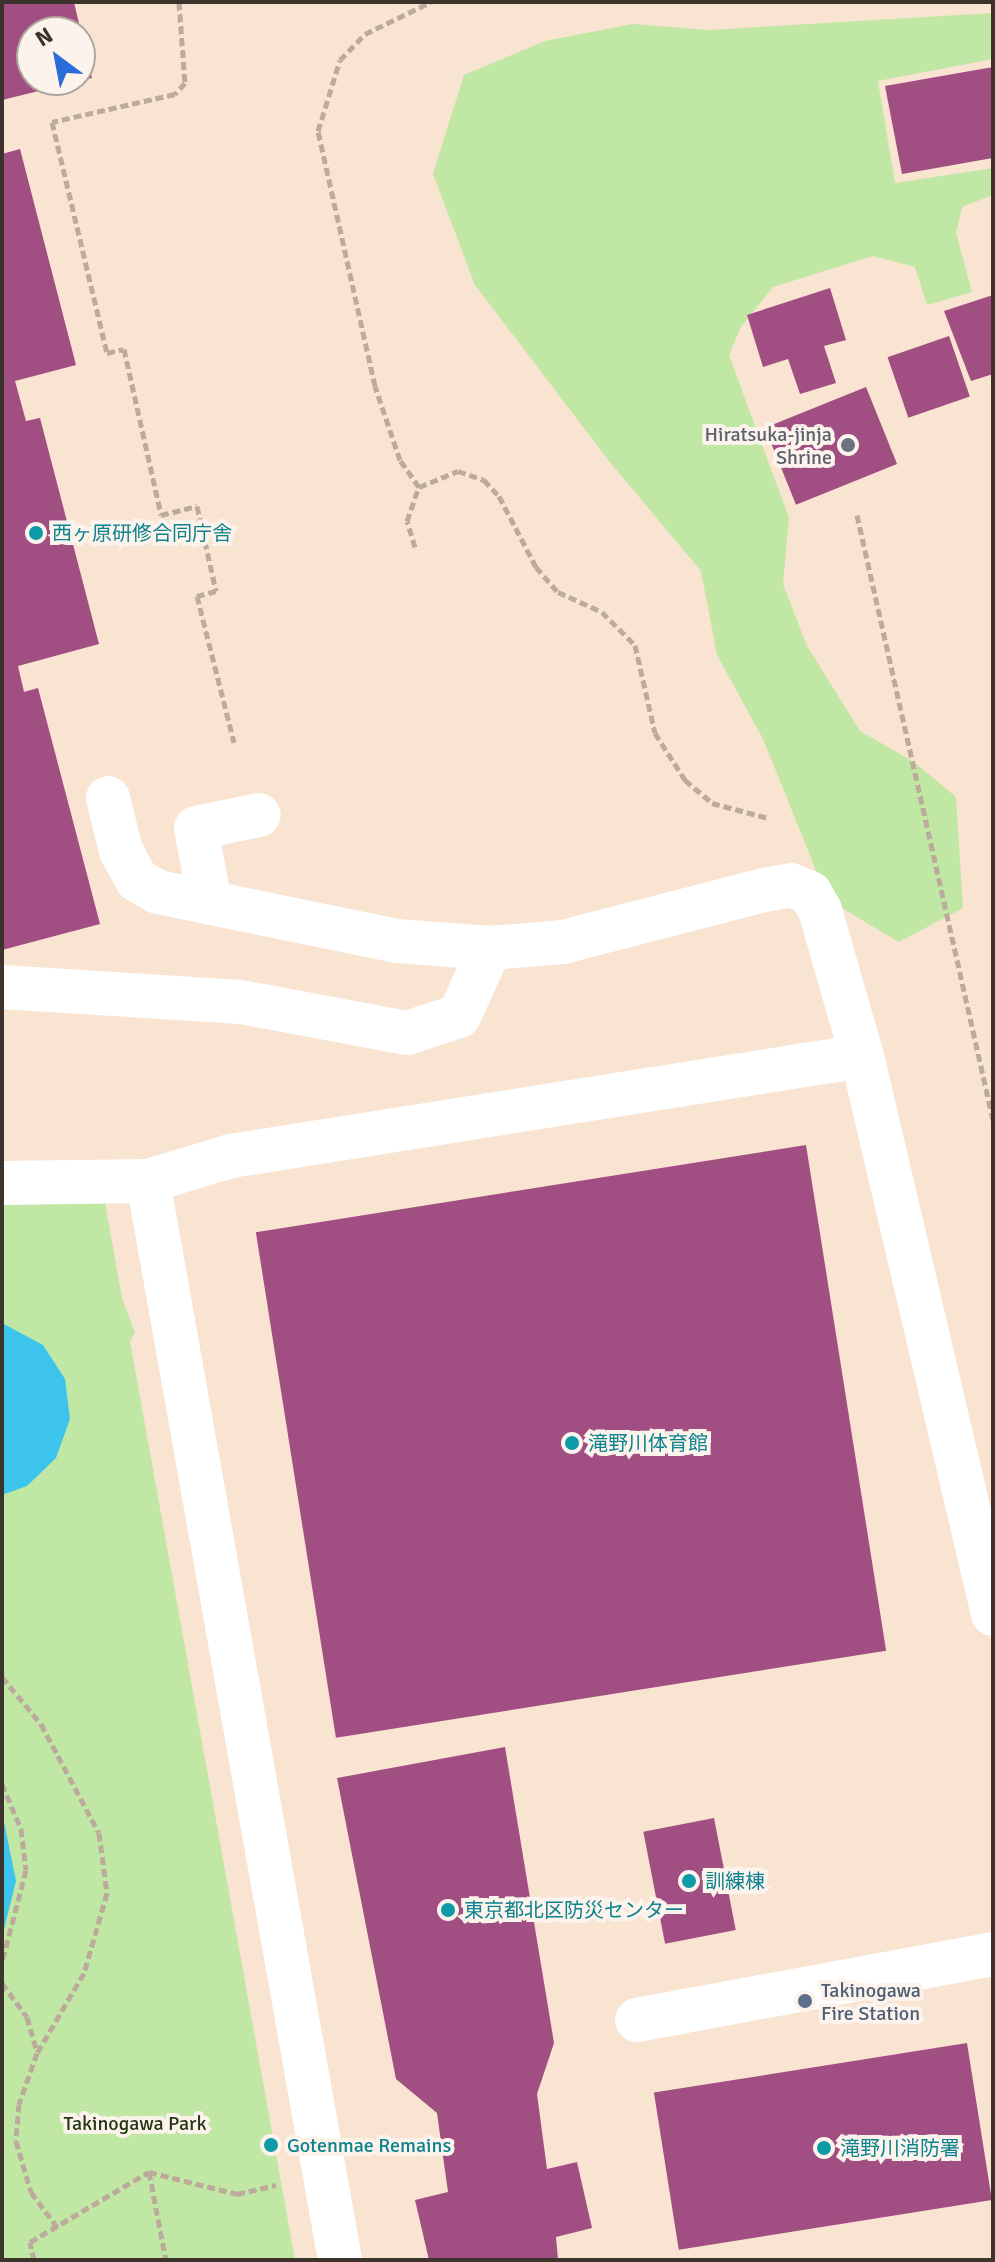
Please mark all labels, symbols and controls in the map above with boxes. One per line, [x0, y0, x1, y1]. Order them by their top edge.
north arrow [16, 16, 96, 96]
text: N [30, 21, 58, 52]
place label: Hiratsuka-jinja Shrine [704, 422, 832, 469]
marker: Hiratsuka-jinja Shrine [839, 436, 857, 454]
place label: 西ヶ原研修合同庁舎 [52, 521, 232, 545]
marker: 西ヶ原研修合同庁舎 [27, 524, 45, 542]
place label: 滝野川体育館 [588, 1431, 708, 1455]
marker: 滝野川体育館 [563, 1434, 581, 1452]
place label: 訓練棟 [705, 1869, 765, 1893]
marker: 訓練棟 [680, 1872, 698, 1890]
place label: 東京都北区防災センター [464, 1898, 684, 1922]
marker: 東京都北区防災センター [439, 1901, 457, 1919]
place label: Takinogawa Fire Station [821, 1978, 921, 2025]
marker: Takinogawa Fire Station [796, 1992, 814, 2010]
park label: Takinogawa Park [64, 2111, 206, 2135]
place label: Gotenmae Remains [287, 2133, 451, 2157]
marker: Gotenmae Remains [262, 2136, 280, 2154]
place label: 滝野川消防署 [840, 2136, 960, 2160]
marker: 滝野川消防署 [815, 2139, 833, 2157]

